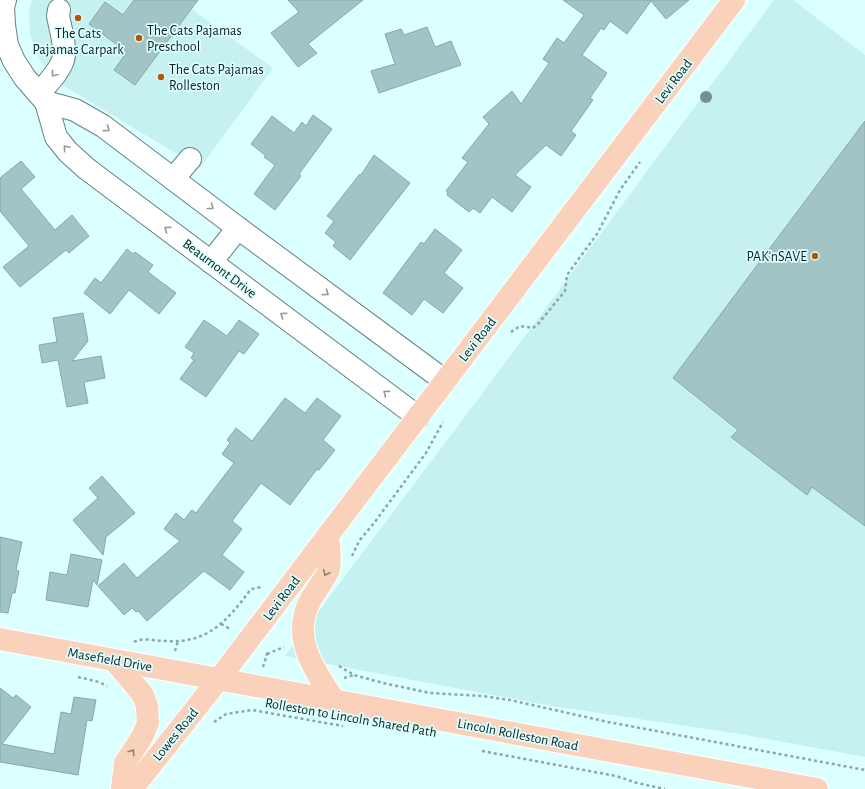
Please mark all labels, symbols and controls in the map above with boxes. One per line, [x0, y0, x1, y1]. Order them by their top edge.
marker: The Cats Pajamas Carpark [73, 13, 83, 23]
place label: The Cats Pajamas Preschool [147, 24, 242, 54]
place label: The Cats Pajamas Carpark [32, 27, 124, 57]
marker: The Cats Pajamas Preschool [134, 33, 144, 43]
street label: Levi Road [653, 57, 695, 106]
place label: The Cats Pajamas Rolleston [169, 63, 264, 93]
one-way arrow [52, 69, 59, 76]
marker: The Cats Pajamas Rolleston [156, 72, 166, 82]
one-way arrow [103, 124, 110, 132]
one-way arrow [63, 146, 70, 153]
one-way arrow [206, 203, 213, 210]
one-way arrow [165, 227, 172, 234]
street label: Beaumont Drive [180, 237, 259, 301]
place label: PAK'nSAVE [747, 250, 807, 264]
marker: PAK'nSAVE [810, 251, 820, 261]
one-way arrow [322, 288, 329, 295]
one-way arrow [280, 313, 287, 320]
street label: Levi Road [456, 315, 499, 364]
one-way arrow [384, 391, 391, 398]
one-way arrow [323, 569, 331, 576]
street label: Levi Road [261, 574, 303, 623]
street label: Masefield Drive [67, 646, 153, 674]
street label: Rolleston to Lincoln Shared Path [264, 696, 438, 740]
street label: Lowes Road [150, 706, 201, 764]
street label: Lincoln Rolleston Road [456, 716, 579, 754]
one-way arrow [127, 750, 134, 757]

